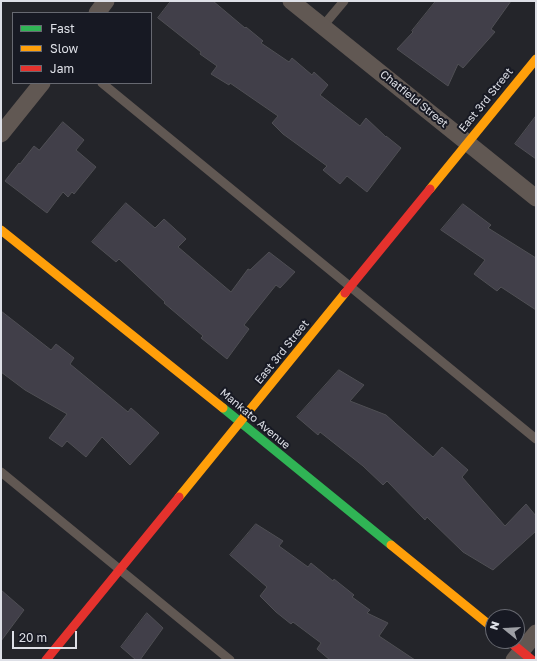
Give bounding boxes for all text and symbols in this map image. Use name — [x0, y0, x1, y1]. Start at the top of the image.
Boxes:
legend — [12, 12, 152, 84]
text: Fast — [50, 21, 75, 36]
text: Slow — [50, 41, 78, 56]
text: Jam — [50, 61, 74, 76]
street label: East 3rd Street — [456, 65, 516, 135]
street label: Chatfield Street — [377, 68, 451, 130]
street label: East 3rd Street — [252, 317, 312, 387]
street label: Mankato Avenue — [217, 386, 293, 452]
north arrow — [485, 609, 525, 649]
text: N — [487, 619, 502, 631]
scale bar — [14, 623, 79, 649]
text: 20 m — [19, 630, 47, 645]

